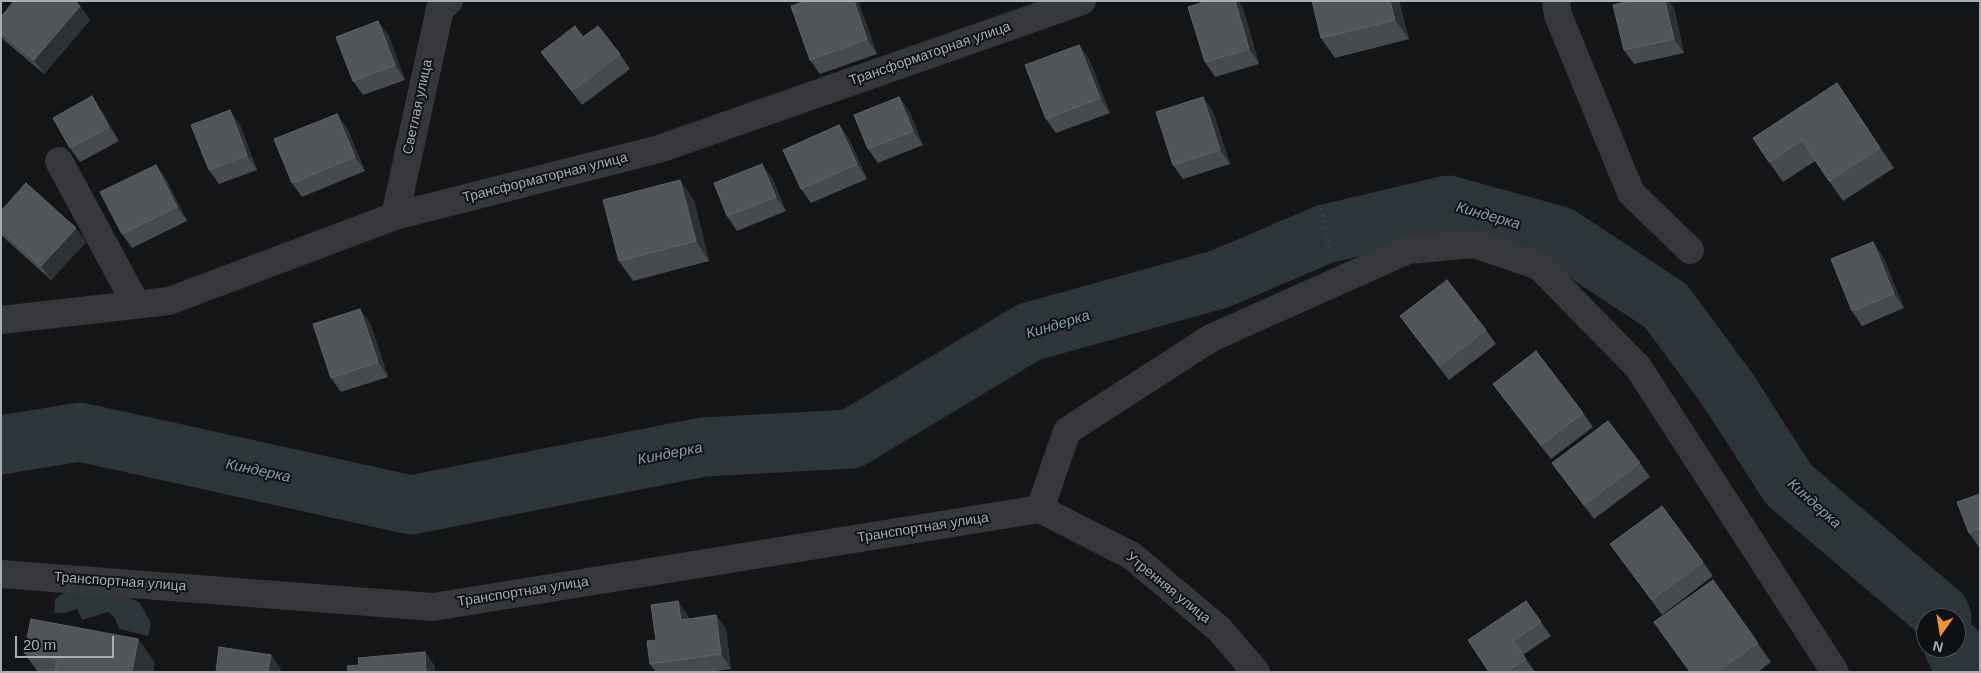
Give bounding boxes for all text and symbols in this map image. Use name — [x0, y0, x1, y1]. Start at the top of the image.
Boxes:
street label: Трансформаторная улица — [847, 18, 1013, 90]
street label: Светлая улица — [400, 58, 436, 156]
street label: Трансформаторная улица — [461, 149, 629, 207]
water label: Киндерка — [1454, 198, 1522, 234]
water label: Киндерка — [1024, 307, 1092, 343]
water label: Киндерка — [636, 439, 704, 469]
water label: Киндерка — [224, 455, 292, 487]
water label: Киндерка — [1784, 475, 1844, 533]
street label: Транспортная улица — [856, 509, 990, 547]
street label: Утренняя улица — [1122, 549, 1214, 627]
street label: Транспортная улица — [53, 569, 187, 595]
street label: Транспортная улица — [456, 573, 590, 611]
north arrow — [1916, 608, 1966, 658]
scale bar — [18, 626, 116, 658]
text: 20 m — [23, 636, 56, 653]
text: N — [1931, 638, 1945, 656]

